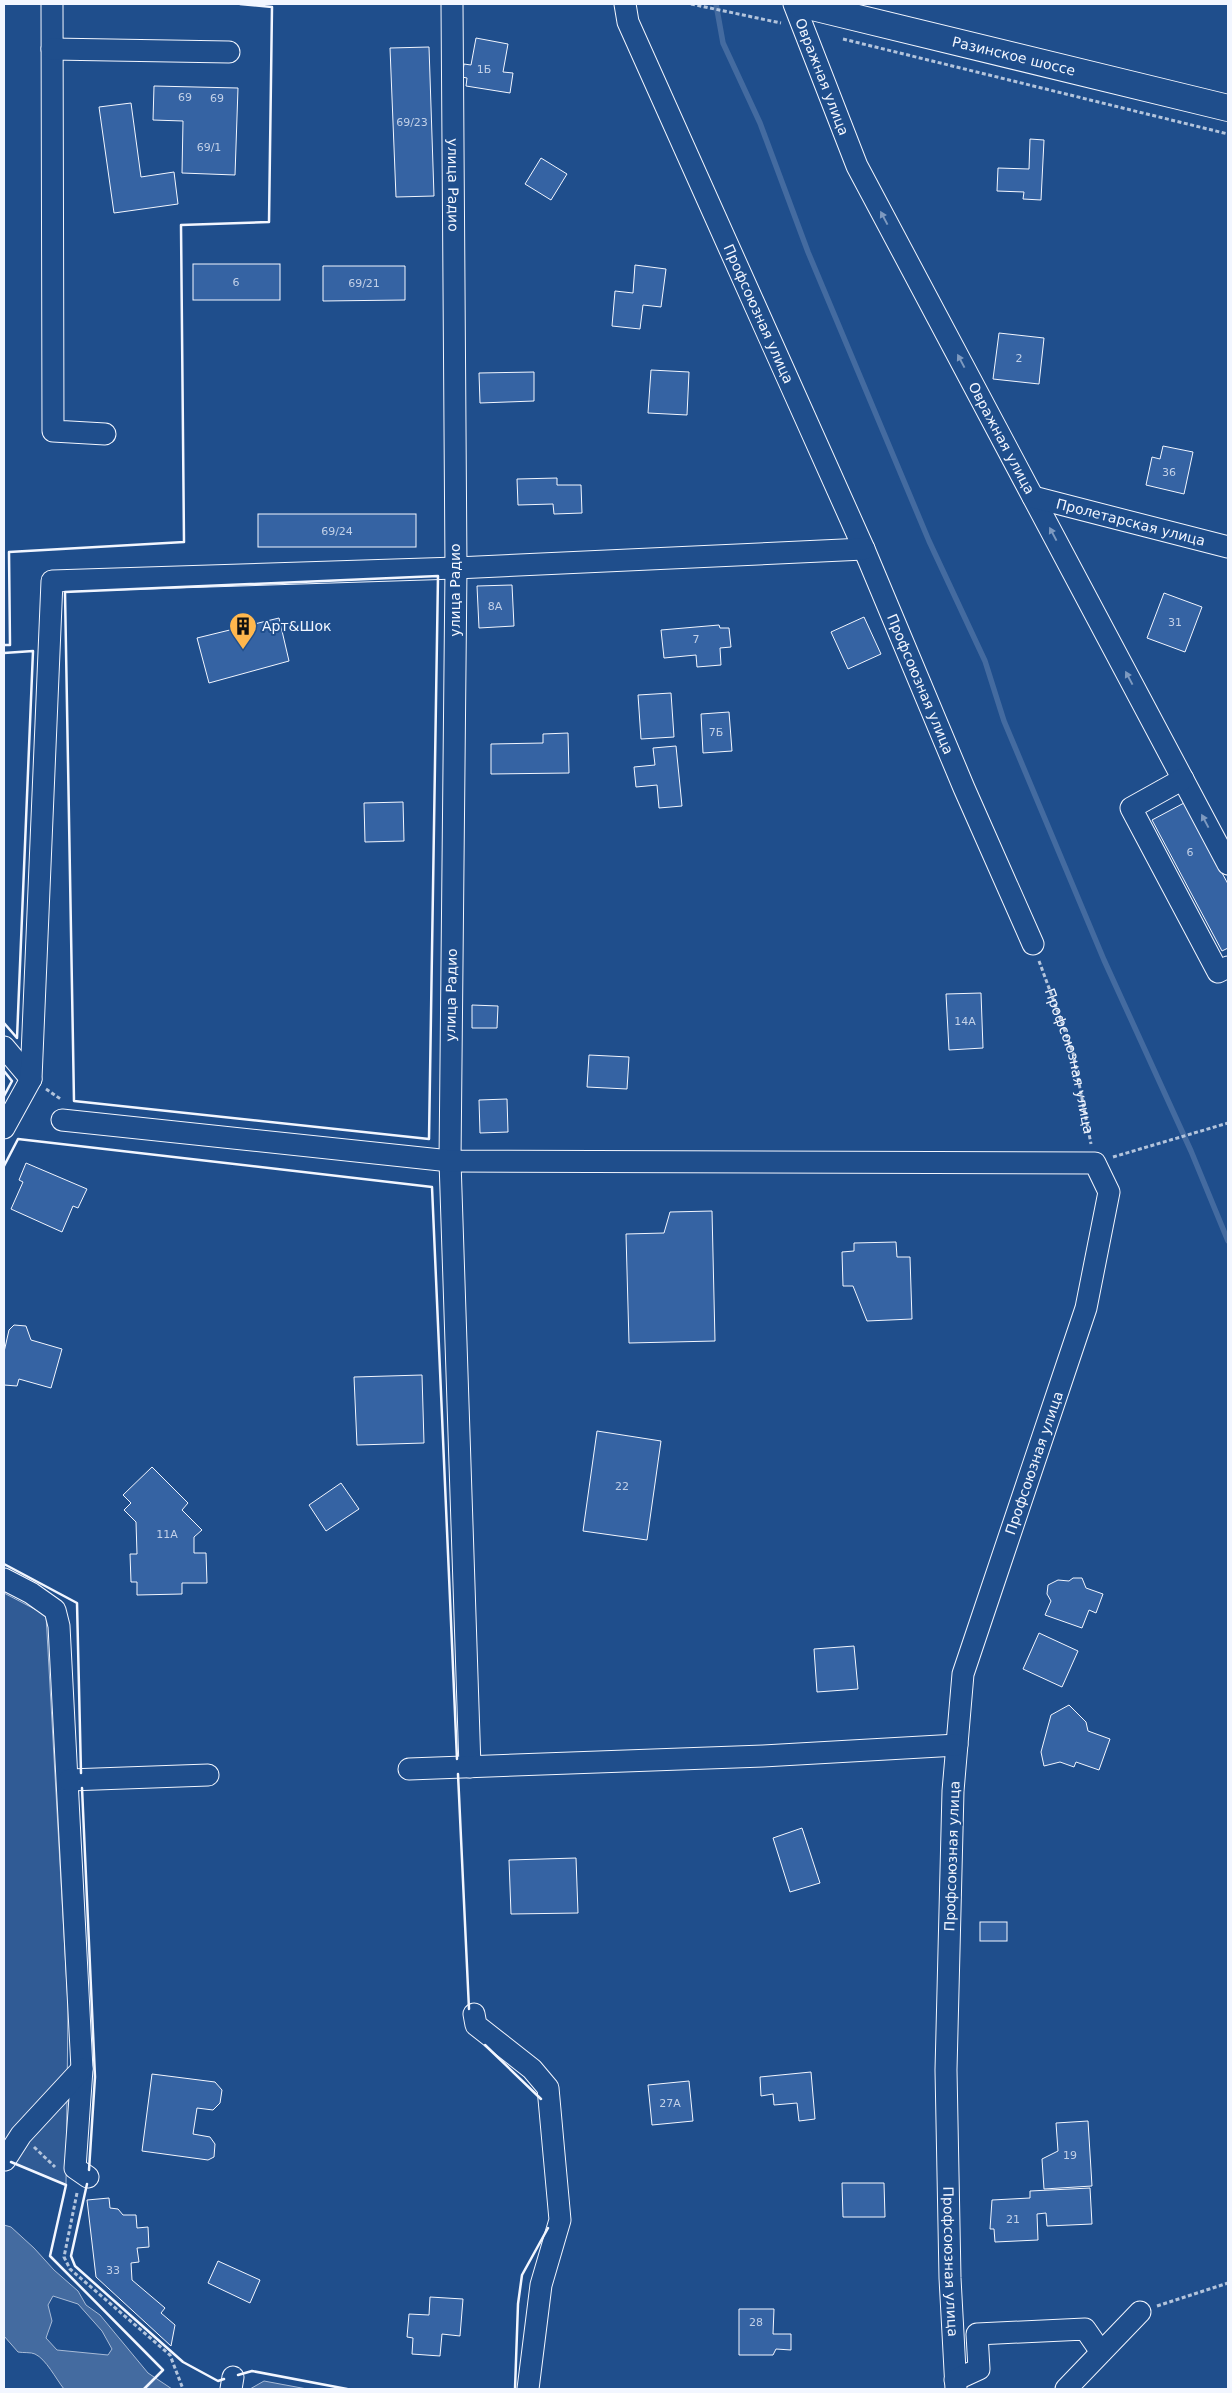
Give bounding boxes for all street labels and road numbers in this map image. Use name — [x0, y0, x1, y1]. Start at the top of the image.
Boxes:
street label: Овражная улица — [792, 16, 852, 138]
street label: Разинское шоссе — [951, 33, 1077, 79]
street label: улица Радио — [445, 138, 462, 232]
street label: Профсоюзная улица — [721, 242, 797, 386]
street label: Овражная улица — [965, 379, 1038, 497]
street label: Пролетарская улица — [1055, 495, 1207, 549]
street label: улица Радио — [447, 543, 463, 637]
street label: Профсоюзная улица — [884, 611, 957, 757]
street label: улица Радио — [442, 948, 460, 1042]
street label: Профсоюзная улица — [1042, 986, 1097, 1135]
street label: Профсоюзная улица — [1002, 1389, 1066, 1537]
street label: Профсоюзная улица — [941, 1781, 963, 1931]
street label: Профсоюзная улица — [940, 2186, 961, 2337]

